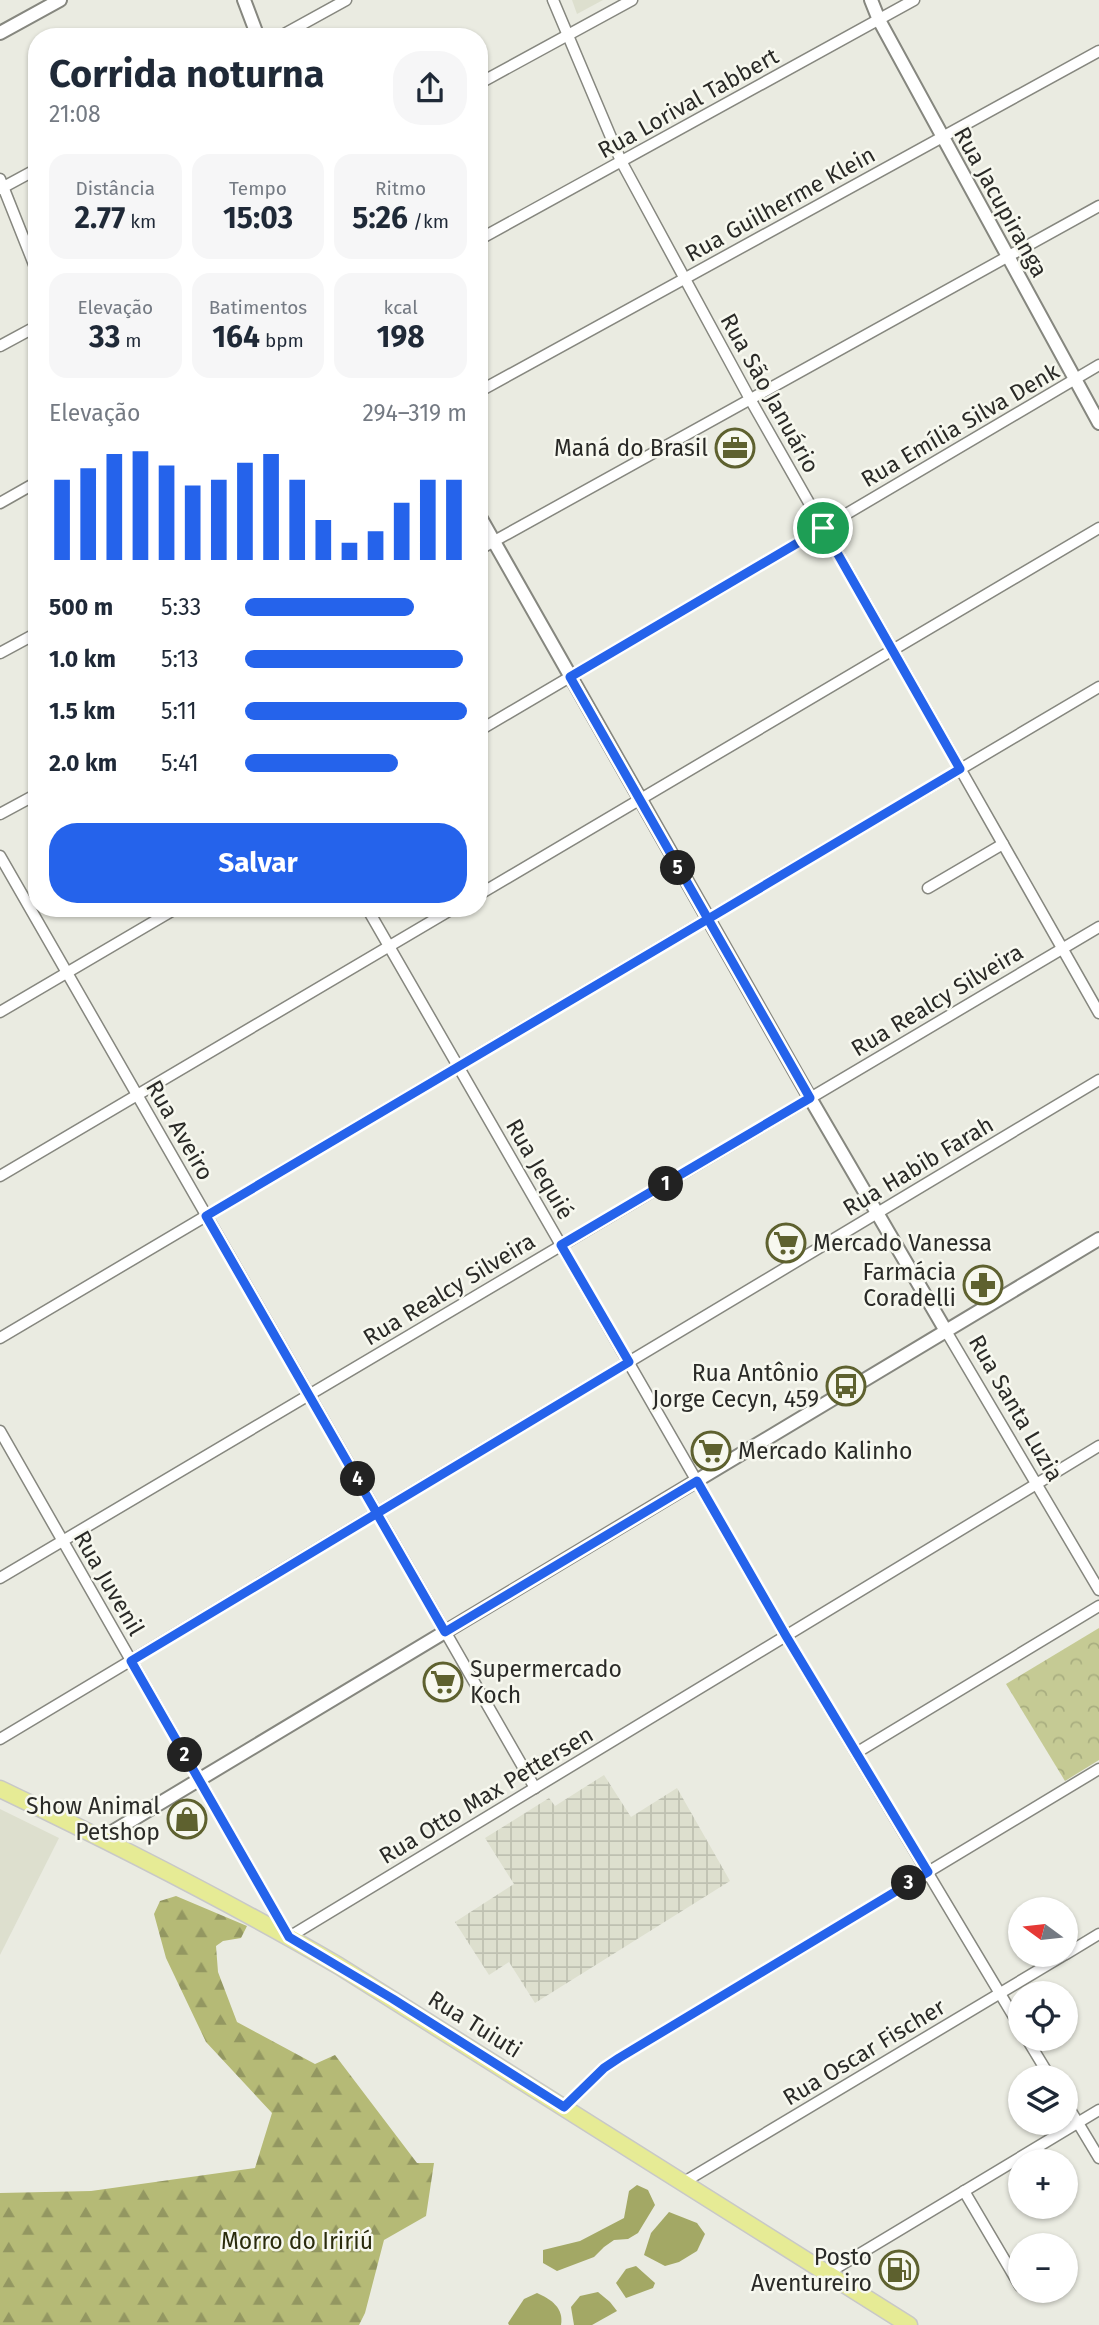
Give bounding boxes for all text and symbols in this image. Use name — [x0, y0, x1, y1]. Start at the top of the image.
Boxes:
street label: Rua Lorival Tabbert — [593, 41, 784, 164]
text: Corrida noturna — [49, 51, 325, 97]
button: share — [393, 51, 467, 125]
text: 21:08 — [49, 100, 101, 128]
street label: Rua Jacupiranga — [948, 122, 1054, 282]
street label: Rua Guilherme Klein — [680, 140, 880, 268]
text: Distância — [76, 177, 155, 200]
text: Tempo — [229, 177, 287, 200]
text: Ritmo — [375, 177, 426, 200]
text: 2.77 — [74, 200, 125, 236]
text: 15:03 — [223, 200, 293, 236]
text: 5:26 — [352, 200, 408, 236]
text: km — [125, 210, 156, 233]
text: /km — [408, 210, 449, 233]
text: Elevação — [78, 296, 153, 319]
text: Batimentos — [209, 296, 307, 319]
text: kcal — [384, 296, 418, 319]
street label: Rua São Januário — [715, 308, 825, 478]
text: 33 — [89, 319, 120, 355]
text: 164 — [212, 319, 260, 355]
text: 198 — [377, 319, 425, 355]
text: m — [120, 329, 142, 352]
text: bpm — [260, 329, 304, 352]
street label: Rua Emília Silva Denk — [856, 357, 1064, 493]
text: Elevação — [49, 399, 140, 427]
text: 294–319 m — [362, 399, 467, 427]
office icon: Maná do Brasil — [714, 427, 756, 469]
place label: Maná do Brasil — [554, 434, 708, 462]
pin — [793, 498, 853, 558]
icon: arrive — [804, 509, 842, 547]
text: 500 m — [49, 593, 113, 621]
text: 5:33 — [161, 593, 201, 621]
text: 1.0 km — [49, 645, 116, 673]
text: 5:13 — [161, 645, 199, 673]
text: 1.5 km — [49, 697, 115, 725]
text: 5:11 — [161, 697, 197, 725]
text: 2.0 km — [49, 749, 117, 777]
text: 5:41 — [161, 749, 199, 777]
button: Salvar — [49, 823, 467, 903]
pin: 5 — [660, 850, 696, 886]
text: 5 — [672, 856, 683, 879]
street label: Rua Realcy Silveira — [846, 938, 1028, 1062]
street label: Rua Aveiro — [140, 1075, 220, 1185]
street label: Rua Habib Farah — [838, 1110, 998, 1222]
street label: Rua Jequié — [500, 1114, 580, 1224]
pin: 1 — [648, 1166, 684, 1202]
text: 1 — [661, 1172, 670, 1195]
supermarket icon: Mercado Vanessa — [765, 1222, 807, 1264]
street label: Rua Realcy Silveira — [358, 1227, 540, 1351]
place label: Mercado Vanessa — [813, 1229, 992, 1257]
place label: Farmácia Coradelli — [862, 1258, 956, 1312]
pharmacy icon: Farmácia Coradelli — [962, 1264, 1004, 1306]
street label: Rua Santa Luzia — [963, 1330, 1069, 1486]
place label: Rua Antônio Jorge Cecyn, 459 — [652, 1359, 819, 1413]
bus stop icon: Rua Antônio Jorge Cecyn, 459 — [825, 1365, 867, 1407]
supermarket icon: Mercado Kalinho — [690, 1430, 732, 1472]
place label: Mercado Kalinho — [738, 1437, 912, 1465]
pin: 4 — [340, 1462, 376, 1496]
text: 4 — [352, 1467, 363, 1490]
street label: Rua Juvenil — [68, 1525, 150, 1641]
place label: Supermercado Koch — [470, 1655, 622, 1709]
supermarket icon: Supermercado Koch — [422, 1661, 464, 1703]
street label: Rua Otto Max Pettersen — [374, 1720, 598, 1870]
pin: 2 — [168, 1738, 202, 1772]
text: 2 — [180, 1743, 189, 1766]
place label: Show Animal Petshop — [26, 1792, 160, 1846]
shop icon: Show Animal Petshop — [166, 1798, 208, 1840]
pin: 3 — [892, 1866, 926, 1900]
text: 3 — [904, 1871, 913, 1894]
north arrow — [1008, 1897, 1078, 1967]
map controls — [1008, 1897, 1078, 2303]
button: locate — [1008, 1981, 1078, 2051]
street label: Rua Tuiuti — [423, 1984, 527, 2064]
street label: Rua Oscar Fischer — [778, 1992, 950, 2111]
button: layers — [1008, 2065, 1078, 2135]
button: + — [1008, 2149, 1078, 2219]
park label: Morro do Iririú — [221, 2227, 373, 2255]
button: − — [1008, 2233, 1078, 2303]
place label: Posto Aventureiro — [751, 2243, 872, 2297]
fuel station icon: Posto Aventureiro — [878, 2249, 920, 2291]

